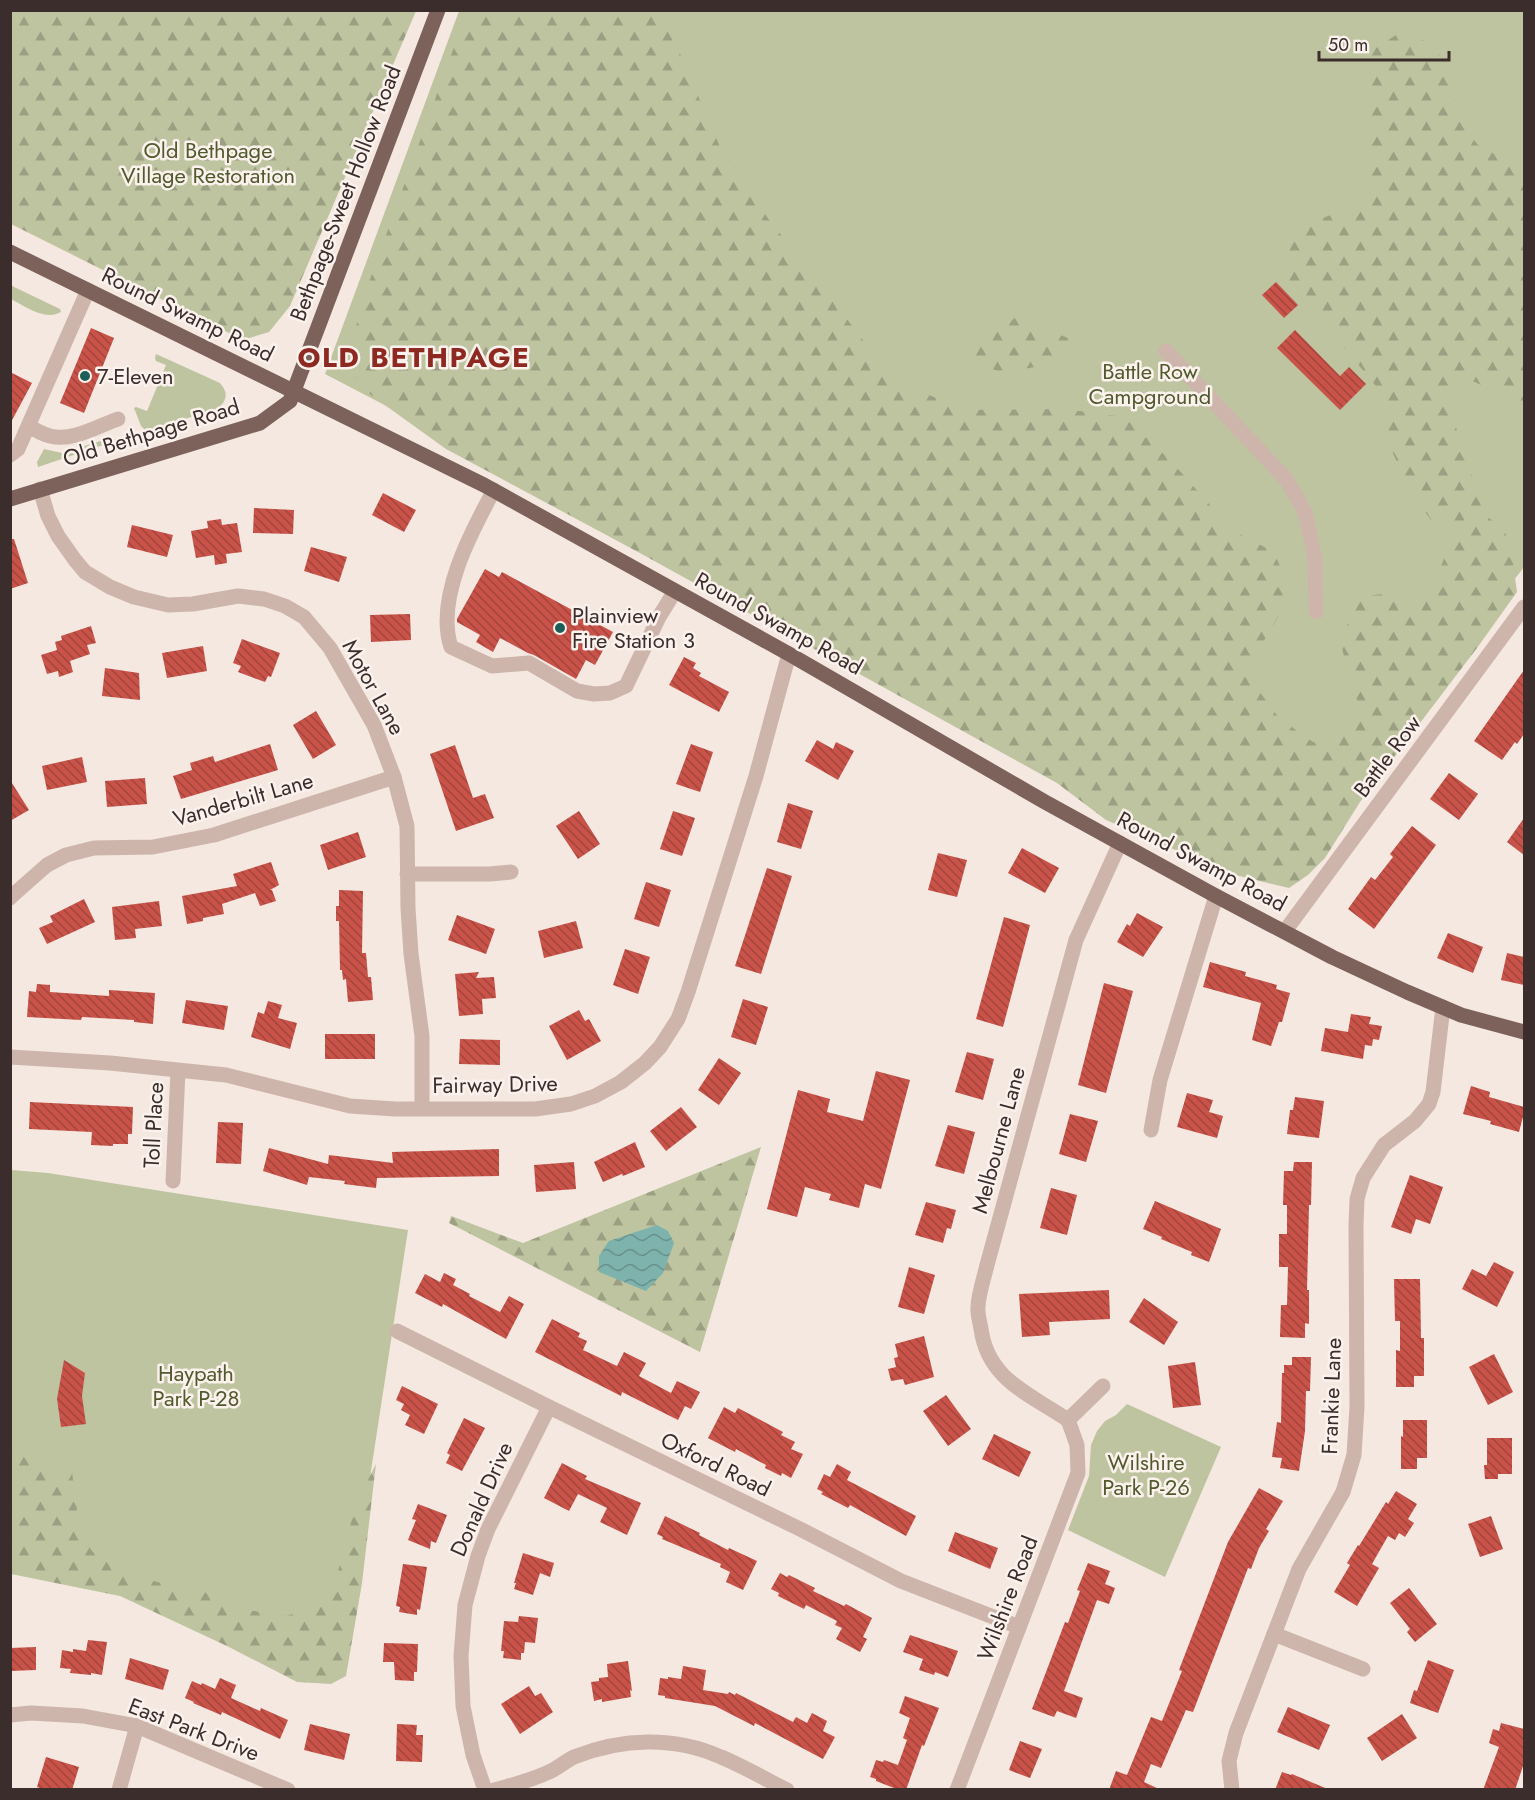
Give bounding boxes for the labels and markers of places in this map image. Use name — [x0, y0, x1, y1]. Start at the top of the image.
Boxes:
place label: 7-Eleven — [97, 360, 174, 392]
marker: 7-Eleven — [78, 369, 92, 383]
place label: Plainview Fire Station 3 — [572, 599, 695, 656]
marker: Plainview Fire Station 3 — [553, 621, 567, 635]

